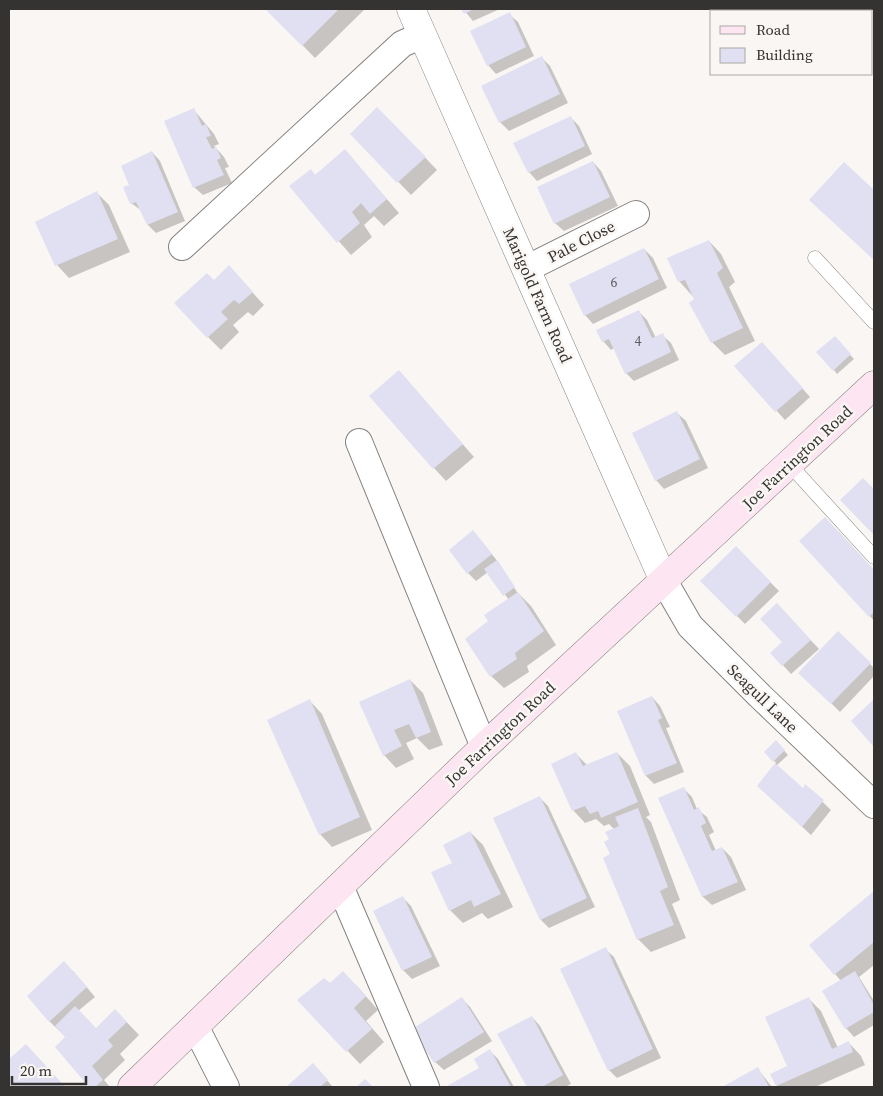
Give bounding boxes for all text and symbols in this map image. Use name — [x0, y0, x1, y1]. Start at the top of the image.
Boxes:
legend — [710, 10, 873, 75]
text: Road — [756, 19, 790, 40]
text: Building — [756, 44, 813, 65]
street label: Pale Close — [543, 215, 619, 267]
street label: Marigold Farm Road — [498, 224, 578, 366]
house number: 6 — [611, 272, 618, 292]
house number: 4 — [635, 331, 642, 351]
street label: Joe Farrington Road — [736, 400, 857, 514]
street label: Seagull Lane — [723, 659, 803, 737]
street label: Joe Farrington Road — [439, 676, 560, 790]
scale bar — [12, 1054, 86, 1086]
text: 20 m — [20, 1060, 52, 1081]

